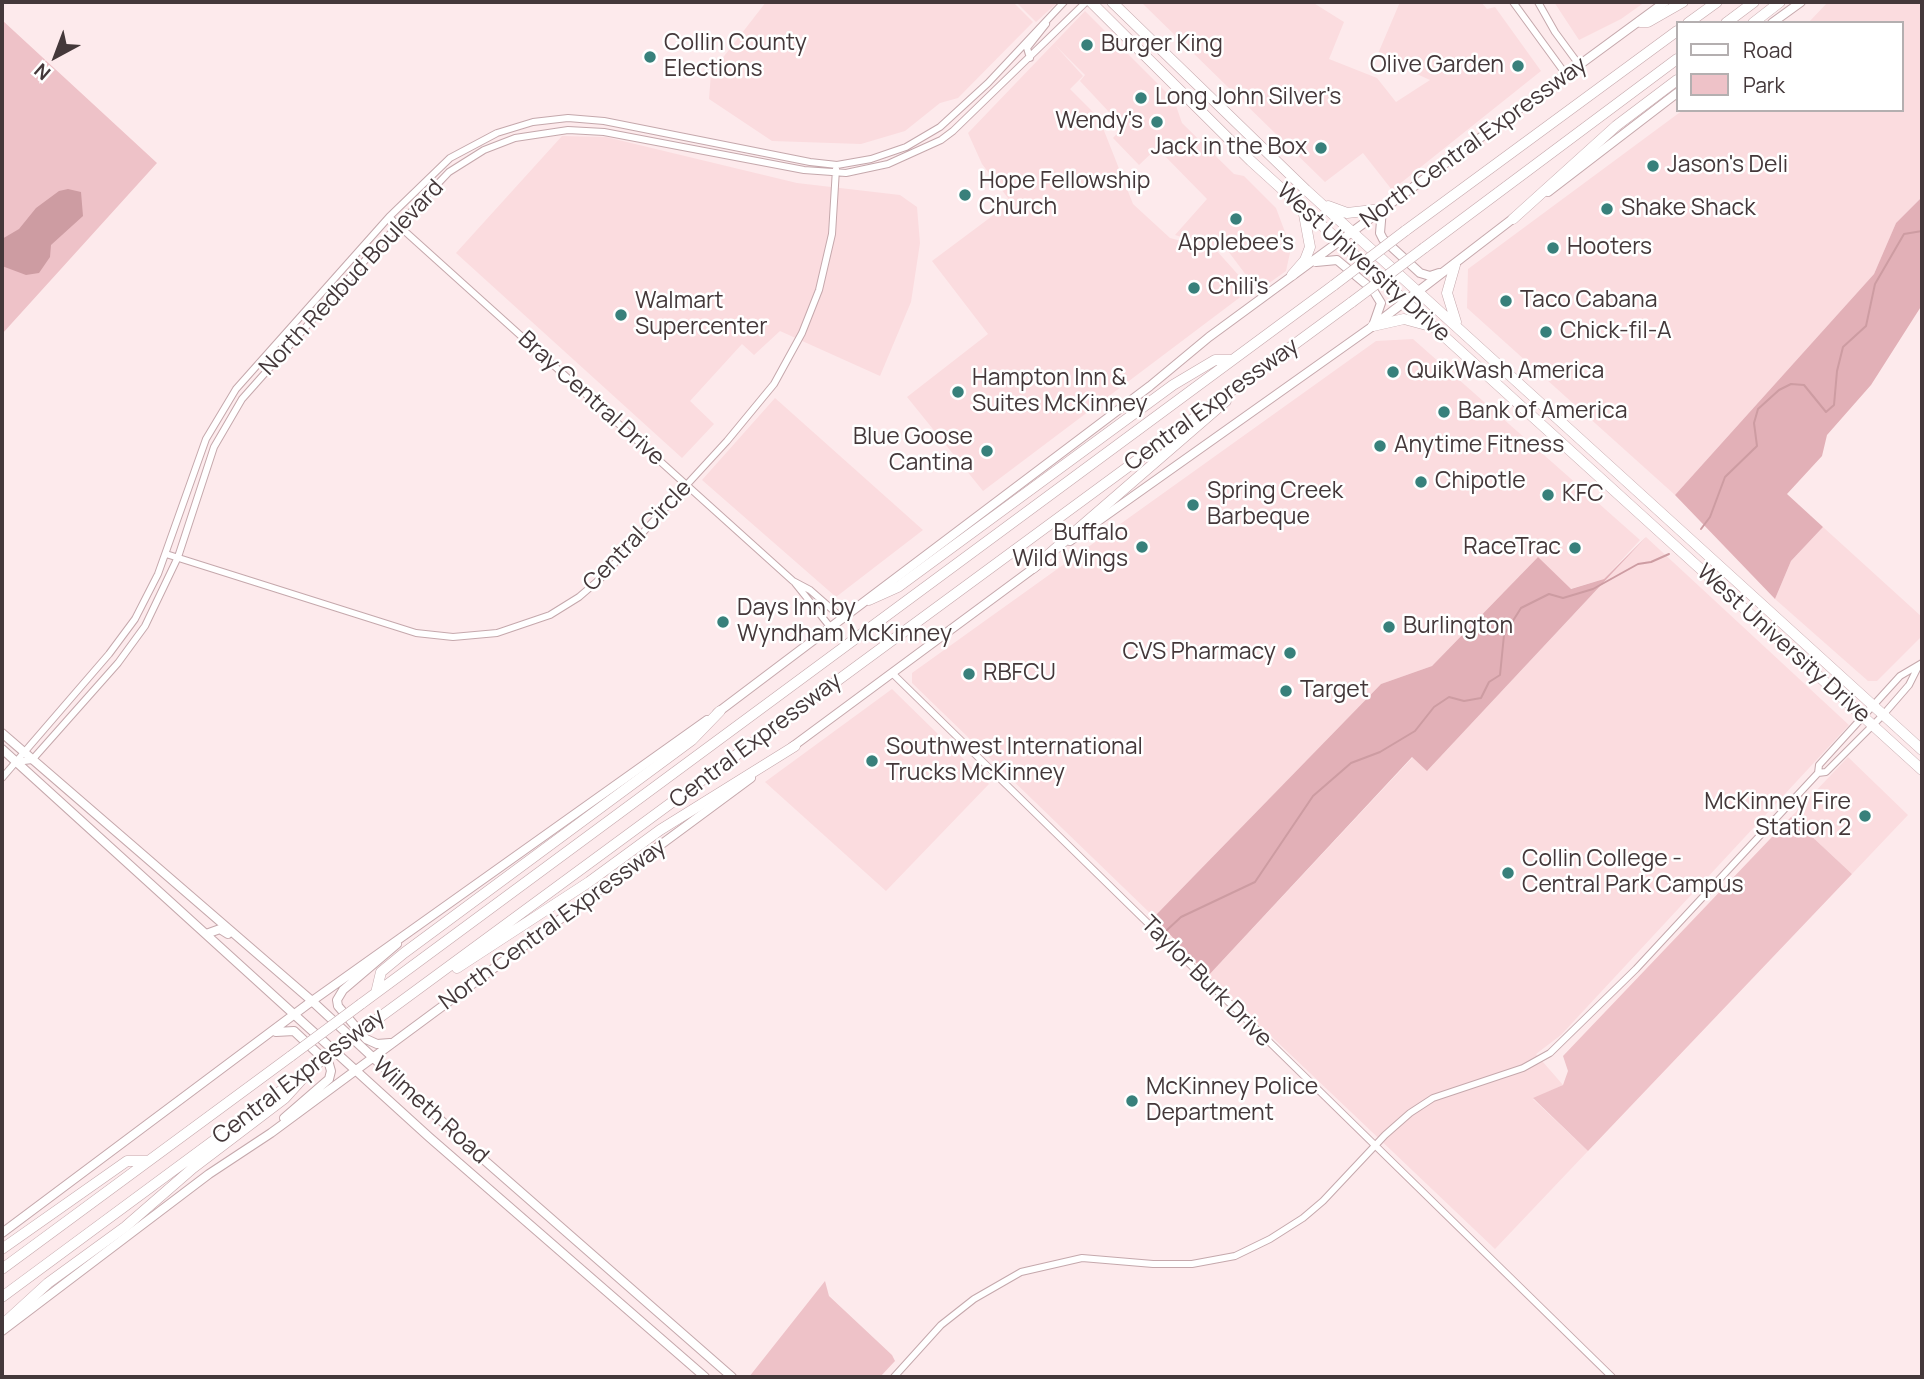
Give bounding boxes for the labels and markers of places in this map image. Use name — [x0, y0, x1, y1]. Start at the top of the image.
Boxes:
place label: Collin County Elections — [664, 30, 807, 84]
place label: Burger King — [1101, 31, 1223, 59]
marker: Burger King — [1079, 37, 1095, 53]
marker: Collin County Elections — [642, 49, 658, 65]
place label: Olive Garden — [1370, 52, 1504, 80]
marker: Olive Garden — [1510, 58, 1526, 74]
place label: Long John Silver's — [1155, 84, 1341, 112]
marker: Long John Silver's — [1133, 90, 1149, 106]
place label: Wendy's — [1055, 108, 1143, 136]
marker: Wendy's — [1149, 114, 1165, 130]
place label: Jack in the Box — [1151, 134, 1307, 162]
marker: Jack in the Box — [1313, 140, 1329, 156]
place label: Jason's Deli — [1667, 152, 1788, 180]
marker: Jason's Deli — [1645, 158, 1661, 174]
place label: Hope Fellowship Church — [979, 168, 1150, 222]
marker: Hope Fellowship Church — [957, 187, 973, 203]
place label: Shake Shack — [1621, 195, 1756, 223]
marker: Shake Shack — [1599, 201, 1615, 217]
marker: Applebee's — [1228, 211, 1244, 227]
place label: Applebee's — [1178, 230, 1294, 258]
place label: Hooters — [1567, 234, 1652, 262]
marker: Hooters — [1545, 240, 1561, 256]
place label: Chili's — [1208, 274, 1269, 302]
marker: Chili's — [1186, 280, 1202, 296]
place label: Taco Cabana — [1520, 287, 1658, 315]
place label: Walmart Supercenter — [635, 288, 768, 342]
marker: Taco Cabana — [1498, 293, 1514, 309]
marker: Walmart Supercenter — [613, 307, 629, 323]
place label: Chick-fil-A — [1560, 318, 1672, 346]
marker: Chick-fil-A — [1538, 324, 1554, 340]
place label: QuikWash America — [1407, 358, 1604, 386]
marker: QuikWash America — [1385, 364, 1401, 380]
place label: Hampton Inn & Suites McKinney — [972, 365, 1148, 419]
marker: Hampton Inn & Suites McKinney — [950, 384, 966, 400]
place label: Bank of America — [1458, 398, 1627, 426]
marker: Bank of America — [1436, 404, 1452, 420]
place label: Blue Goose Cantina — [853, 424, 973, 478]
place label: Anytime Fitness — [1394, 432, 1564, 460]
marker: Anytime Fitness — [1372, 438, 1388, 454]
marker: Blue Goose Cantina — [979, 443, 995, 459]
place label: Chipotle — [1435, 468, 1526, 496]
marker: Chipotle — [1413, 474, 1429, 490]
place label: Spring Creek Barbeque — [1207, 478, 1343, 532]
place label: KFC — [1562, 481, 1604, 509]
marker: KFC — [1540, 487, 1556, 503]
marker: Spring Creek Barbeque — [1185, 497, 1201, 513]
place label: Buffalo Wild Wings — [1012, 520, 1128, 574]
place label: RaceTrac — [1463, 534, 1561, 562]
marker: Buffalo Wild Wings — [1134, 539, 1150, 555]
marker: RaceTrac — [1567, 540, 1583, 556]
place label: Days Inn by Wyndham McKinney — [737, 595, 952, 649]
place label: Burlington — [1403, 613, 1513, 641]
marker: Days Inn by Wyndham McKinney — [715, 614, 731, 630]
marker: Burlington — [1381, 619, 1397, 635]
place label: CVS Pharmacy — [1122, 639, 1276, 667]
marker: CVS Pharmacy — [1282, 645, 1298, 661]
place label: RBFCU — [983, 660, 1056, 688]
marker: RBFCU — [961, 666, 977, 682]
place label: Target — [1300, 677, 1369, 705]
marker: Target — [1278, 683, 1294, 699]
place label: Southwest International Trucks McKinney — [886, 734, 1143, 788]
marker: Southwest International Trucks McKinney — [864, 753, 880, 769]
place label: McKinney Fire Station 2 — [1704, 789, 1851, 843]
marker: McKinney Fire Station 2 — [1857, 808, 1873, 824]
place label: Collin College - Central Park Campus — [1522, 846, 1744, 900]
marker: Collin College - Central Park Campus — [1500, 865, 1516, 881]
place label: McKinney Police Department — [1146, 1074, 1318, 1128]
marker: McKinney Police Department — [1124, 1093, 1140, 1109]

